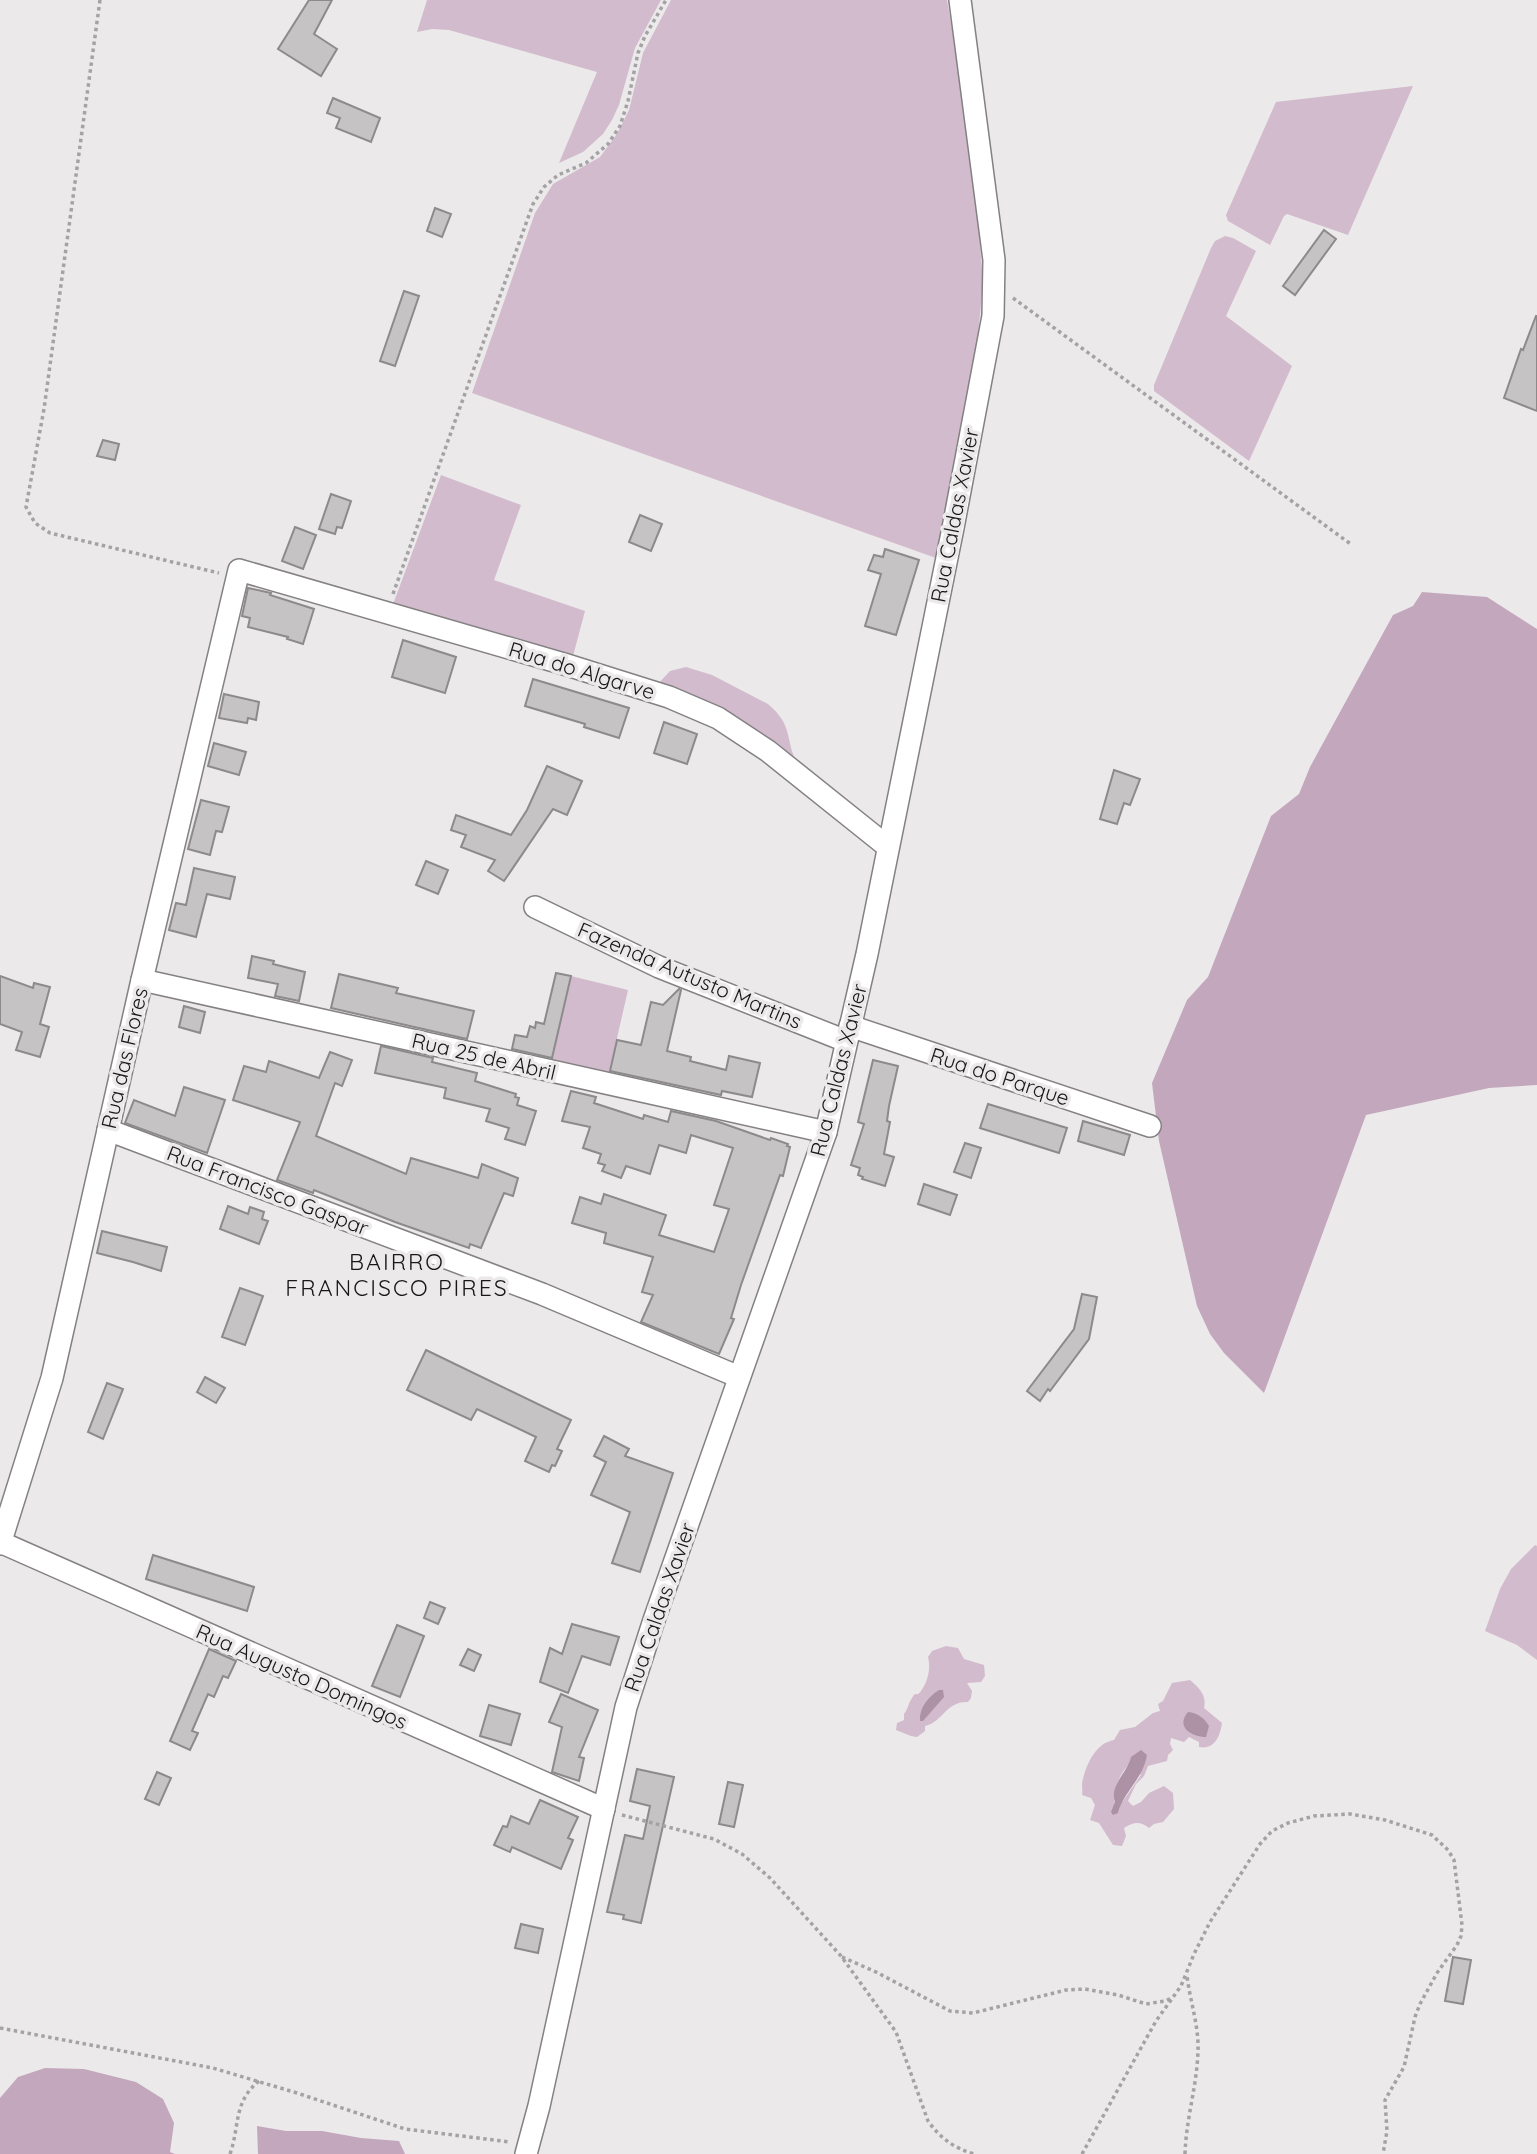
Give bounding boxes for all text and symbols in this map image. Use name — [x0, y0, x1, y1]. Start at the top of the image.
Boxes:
street label: Rua Caldas Xavier — [924, 426, 984, 604]
street label: Rua do Algarve — [506, 635, 658, 705]
street label: Fazenda Autusto Martins — [574, 916, 806, 1034]
street label: Rua Caldas Xavier — [804, 981, 872, 1159]
street label: Rua das Flores — [95, 985, 153, 1131]
street label: Rua 25 de Abril — [409, 1027, 559, 1085]
street label: Rua do Parque — [927, 1041, 1073, 1111]
street label: Rua Francisco Gaspar — [163, 1139, 373, 1241]
district label: BAIRRO FRANCISCO PIRES — [285, 1247, 509, 1302]
street label: Rua Caldas Xavier — [618, 1519, 700, 1695]
street label: Rua Augusto Domingos — [192, 1618, 412, 1734]

